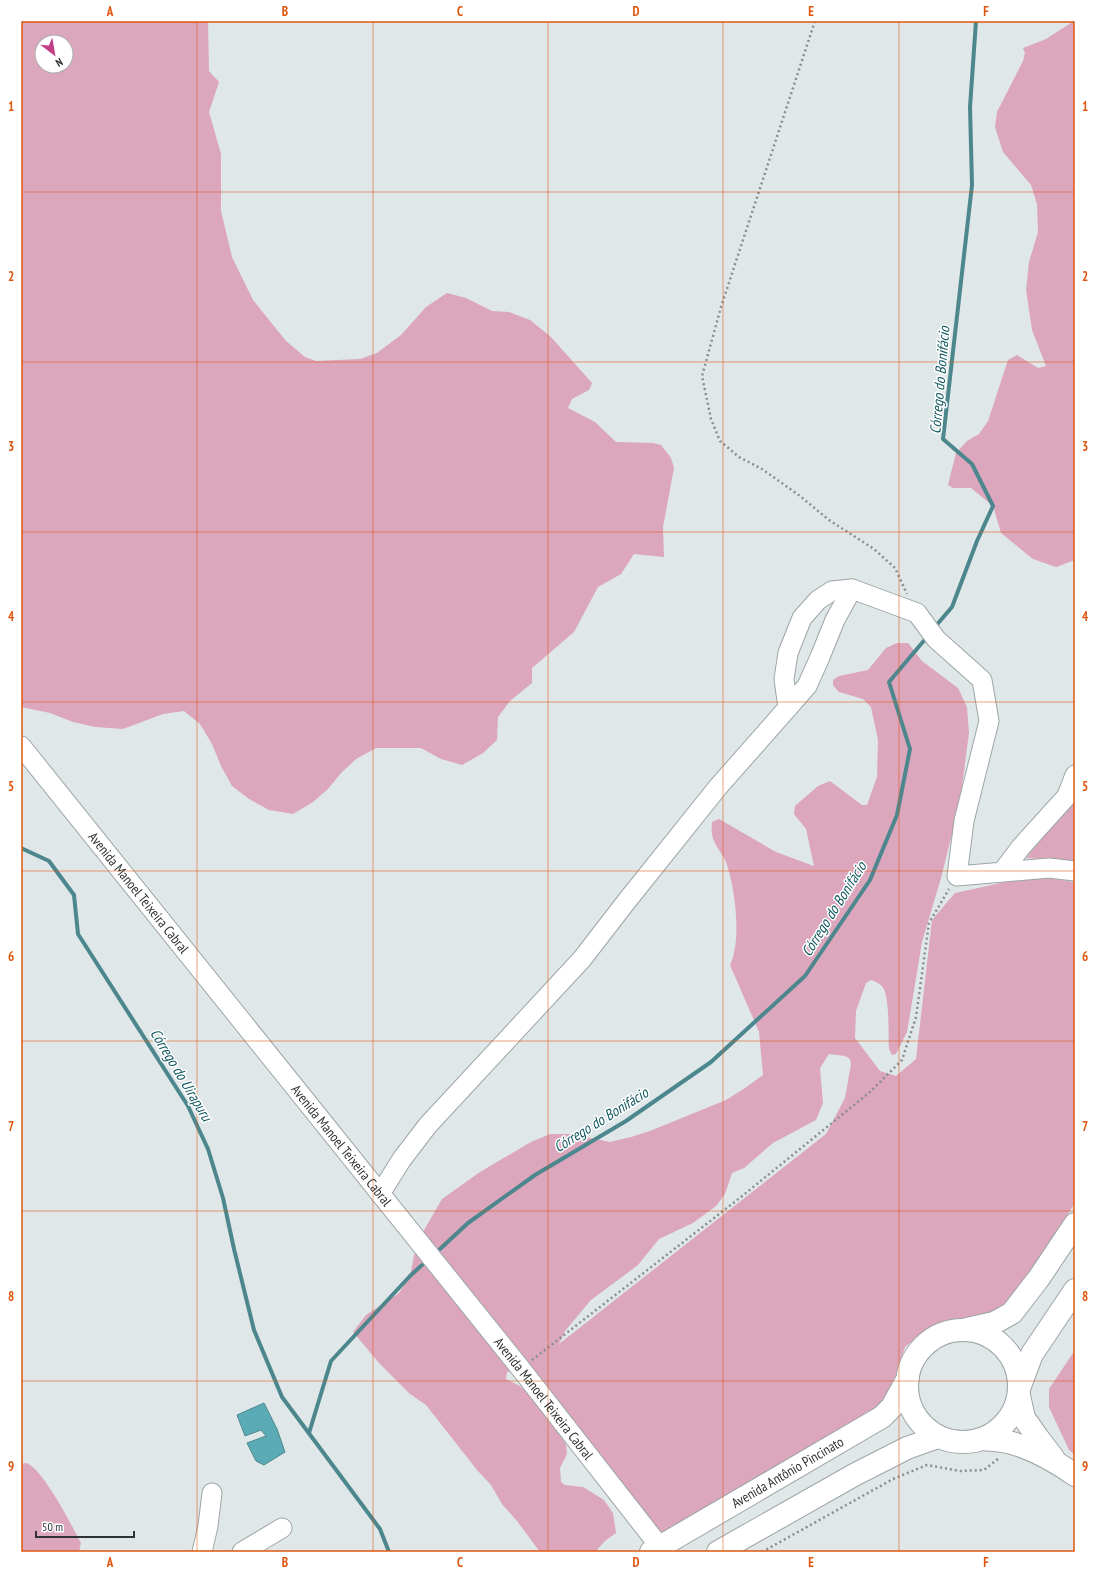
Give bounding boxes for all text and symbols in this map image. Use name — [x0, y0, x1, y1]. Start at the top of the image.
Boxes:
text: A — [106, 3, 114, 20]
text: B — [282, 3, 288, 20]
text: C — [457, 3, 463, 20]
text: D — [633, 3, 640, 20]
text: E — [808, 3, 814, 20]
text: F — [983, 3, 989, 20]
north arrow — [34, 34, 74, 74]
text: N — [53, 55, 65, 70]
text: 1 — [8, 98, 14, 115]
text: 1 — [1082, 98, 1088, 115]
text: 2 — [8, 268, 14, 285]
text: 2 — [1082, 268, 1088, 285]
water label: Córrego do Bonifácio — [925, 324, 954, 435]
text: 3 — [8, 438, 14, 455]
text: 3 — [1082, 438, 1088, 455]
text: 4 — [8, 608, 15, 625]
text: 4 — [1082, 608, 1089, 625]
text: 5 — [8, 778, 14, 795]
text: 5 — [1082, 778, 1088, 795]
street label: Avenida Manoel Teixeira Cabral — [84, 828, 193, 958]
water label: Córrego do Bonifácio — [797, 857, 871, 959]
text: 6 — [8, 948, 14, 965]
text: 6 — [1082, 948, 1088, 965]
water label: Córrego do Uirapuru — [146, 1025, 217, 1126]
street label: Avenida Manoel Teixeira Cabral — [287, 1081, 396, 1210]
water label: Córrego do Bonifácio — [550, 1082, 653, 1156]
text: 7 — [8, 1118, 14, 1135]
text: 7 — [1082, 1118, 1088, 1135]
text: 8 — [8, 1288, 14, 1305]
text: 8 — [1082, 1288, 1088, 1305]
street label: Avenida Manoel Teixeira Cabral — [490, 1334, 598, 1464]
street label: Avenida Antônio Pincinato — [728, 1432, 847, 1512]
text: 9 — [8, 1458, 14, 1475]
text: 9 — [1082, 1458, 1088, 1475]
scale bar — [36, 1513, 134, 1539]
text: 50 m — [42, 1519, 63, 1534]
text: A — [106, 1554, 114, 1571]
text: B — [282, 1554, 288, 1571]
text: C — [457, 1554, 463, 1571]
text: D — [633, 1554, 640, 1571]
text: E — [808, 1554, 814, 1571]
text: F — [983, 1554, 989, 1571]

